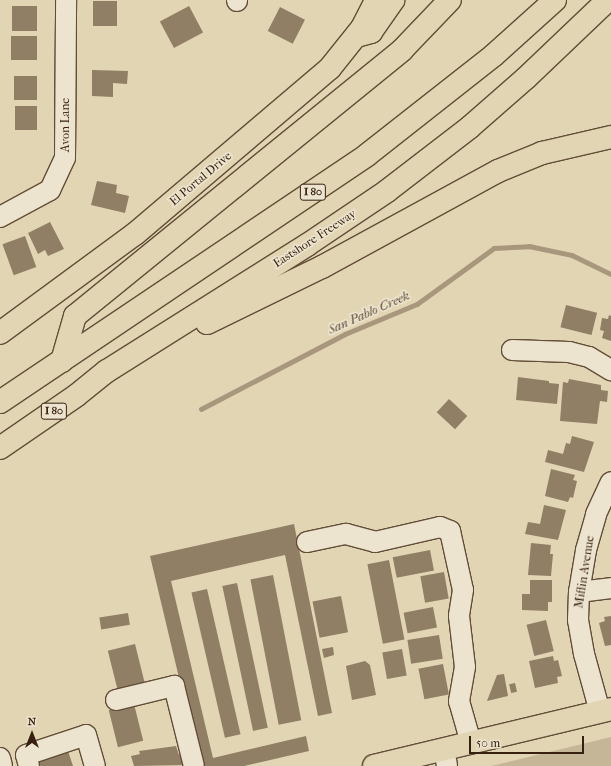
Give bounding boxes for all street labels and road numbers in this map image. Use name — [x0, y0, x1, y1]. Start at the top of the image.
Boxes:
street label: Avon Lane — [59, 98, 73, 152]
street label: El Portal Drive — [167, 149, 235, 209]
road number: I 80 — [299, 183, 327, 201]
street label: Eastshore Freeway — [271, 207, 359, 271]
road number: I 80 — [40, 402, 68, 420]
street label: Miflin Avenue — [572, 535, 598, 609]

